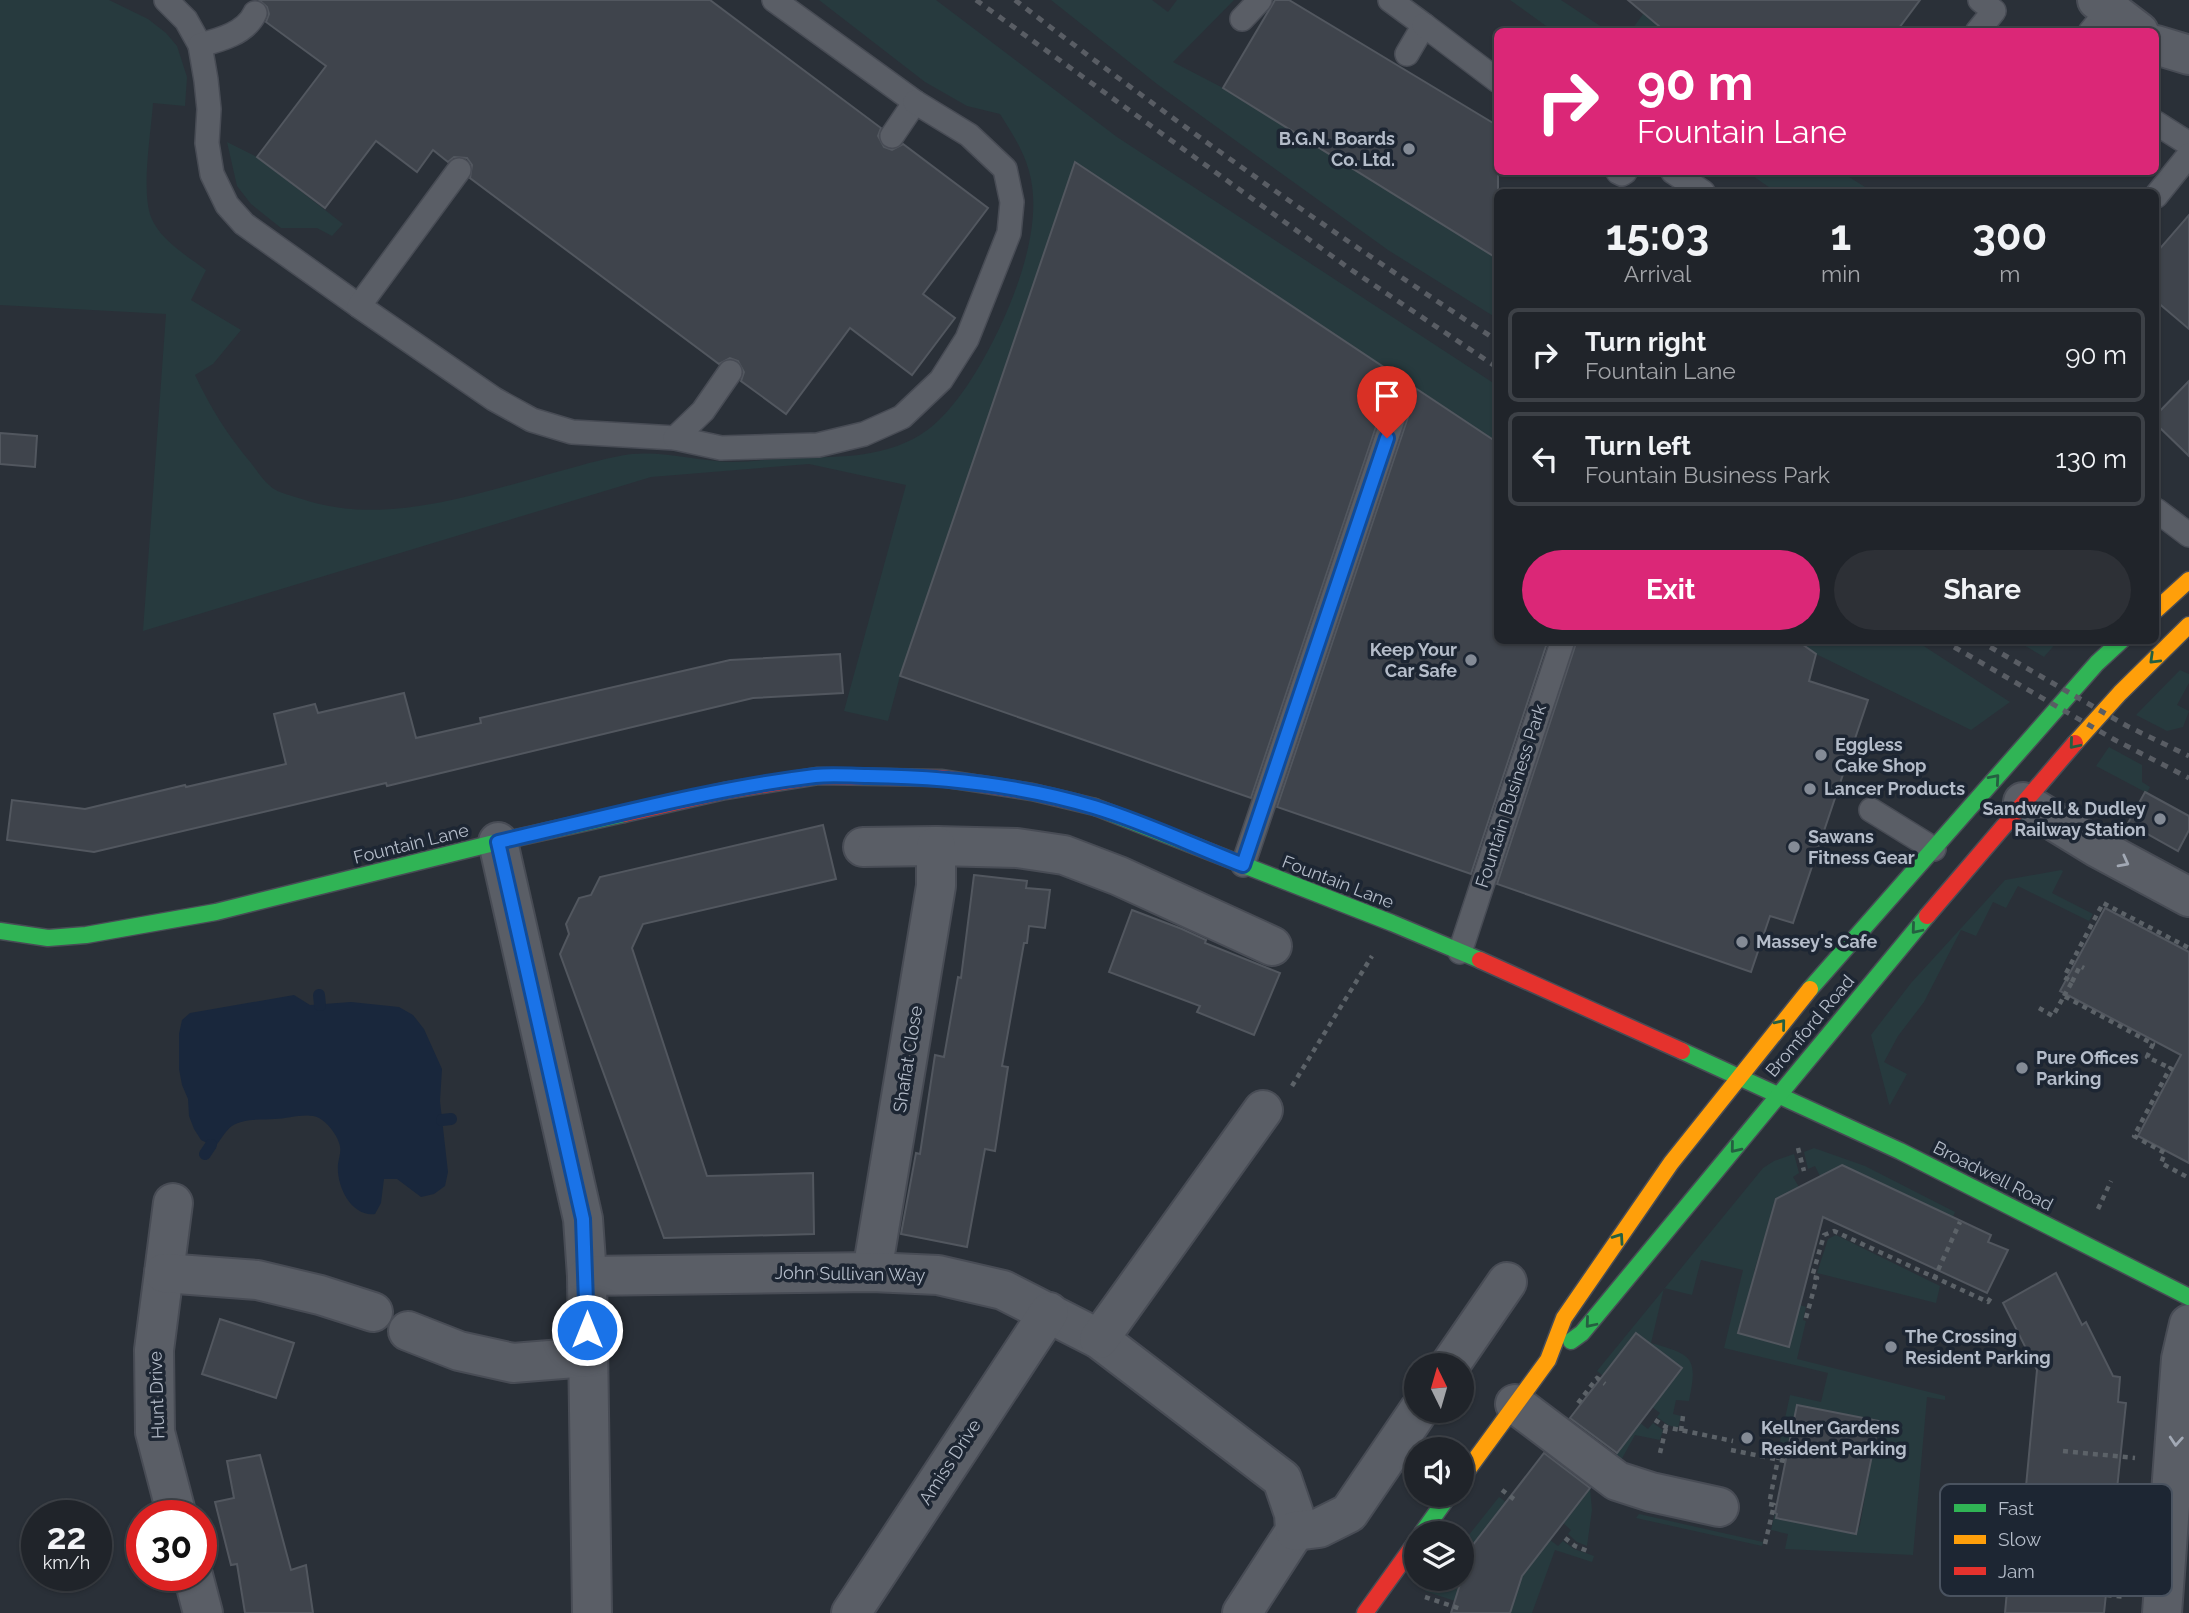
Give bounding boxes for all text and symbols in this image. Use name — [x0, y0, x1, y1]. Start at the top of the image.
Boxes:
text: 90 m — [1637, 54, 1753, 111]
icon: right — [1522, 56, 1613, 147]
text: Fountain Lane — [1637, 113, 1847, 150]
place label: B.G.N. Boards Co. Ltd. — [1279, 128, 1395, 170]
marker: B.G.N. Boards Co. Ltd. — [1401, 141, 1417, 157]
text: 15:03 — [1606, 211, 1709, 260]
text: 1 — [1830, 211, 1851, 260]
text: 300 — [1972, 211, 2047, 260]
text: Arrival — [1624, 260, 1691, 287]
text: min — [1821, 260, 1861, 287]
text: m — [1999, 260, 2020, 287]
text: Turn right — [1585, 327, 1706, 357]
icon: right — [1526, 336, 1564, 374]
text: 90 m — [2065, 340, 2127, 370]
text: Fountain Lane — [1585, 357, 1736, 384]
pin — [1357, 366, 1417, 438]
icon: arrive — [1368, 377, 1406, 415]
text: Turn left — [1585, 431, 1691, 461]
icon: left — [1526, 440, 1564, 478]
text: 130 m — [2056, 444, 2127, 474]
text: Fountain Business Park — [1585, 461, 1830, 488]
button: Exit — [1522, 550, 1820, 630]
button: Share — [1834, 550, 2131, 630]
place label: Keep Your Car Safe — [1370, 639, 1457, 681]
one-way arrow — [2149, 651, 2162, 664]
marker: Keep Your Car Safe — [1463, 652, 1479, 668]
street label: Fountain Business Park — [1471, 701, 1550, 890]
place label: Eggless Cake Shop — [1835, 734, 1927, 776]
one-way arrow — [2070, 736, 2082, 749]
marker: Eggless Cake Shop — [1813, 747, 1829, 763]
one-way arrow — [1987, 774, 1999, 787]
place label: Lancer Products — [1824, 778, 1965, 799]
marker: Lancer Products — [1802, 781, 1818, 797]
place label: Sandwell & Dudley Railway Station — [1983, 798, 2146, 840]
marker: Sandwell & Dudley Railway Station — [2152, 811, 2168, 827]
street label: Fountain Lane — [351, 819, 471, 868]
place label: Sawans Fitness Gear — [1808, 826, 1915, 868]
marker: Sawans Fitness Gear — [1786, 839, 1802, 855]
street label: Fountain Lane — [1279, 851, 1397, 913]
one-way arrow — [2116, 854, 2129, 867]
one-way arrow — [1912, 921, 1924, 934]
place label: Massey's Cafe — [1756, 931, 1877, 952]
marker: Massey's Cafe — [1734, 934, 1750, 950]
street label: Bromford Road — [1761, 970, 1858, 1081]
street label: Shafiat Close — [889, 1004, 926, 1114]
one-way arrow — [1773, 1020, 1786, 1032]
place label: Pure Offices Parking — [2036, 1047, 2139, 1089]
marker: Pure Offices Parking — [2014, 1060, 2030, 1076]
street label: Broadwell Road — [1930, 1136, 2057, 1215]
one-way arrow — [1730, 1140, 1743, 1153]
one-way arrow — [1611, 1233, 1623, 1246]
street label: John Sullivan Way — [774, 1262, 926, 1285]
position arrow — [550, 1293, 624, 1367]
one-way arrow — [1586, 1315, 1598, 1328]
place label: The Crossing Resident Parking — [1905, 1326, 2051, 1368]
marker: The Crossing Resident Parking — [1883, 1339, 1899, 1355]
street label: Hunt Drive — [144, 1350, 169, 1439]
north arrow — [1404, 1353, 1474, 1423]
map controls — [1404, 1353, 1474, 1591]
street label: Amiss Drive — [914, 1415, 985, 1508]
place label: Kellner Gardens Resident Parking — [1761, 1417, 1907, 1459]
marker: Kellner Gardens Resident Parking — [1739, 1430, 1755, 1446]
one-way arrow — [2169, 1435, 2184, 1446]
button: sound — [1404, 1437, 1474, 1507]
legend — [1940, 1484, 2172, 1596]
text: Fast — [1998, 1497, 2034, 1519]
speed limit sign: 30 — [126, 1500, 217, 1591]
text: 22 — [47, 1516, 86, 1557]
button: layers — [1404, 1521, 1474, 1591]
text: Slow — [1998, 1528, 2042, 1550]
text: km/h — [43, 1552, 90, 1573]
text: Jam — [1998, 1560, 2035, 1582]

